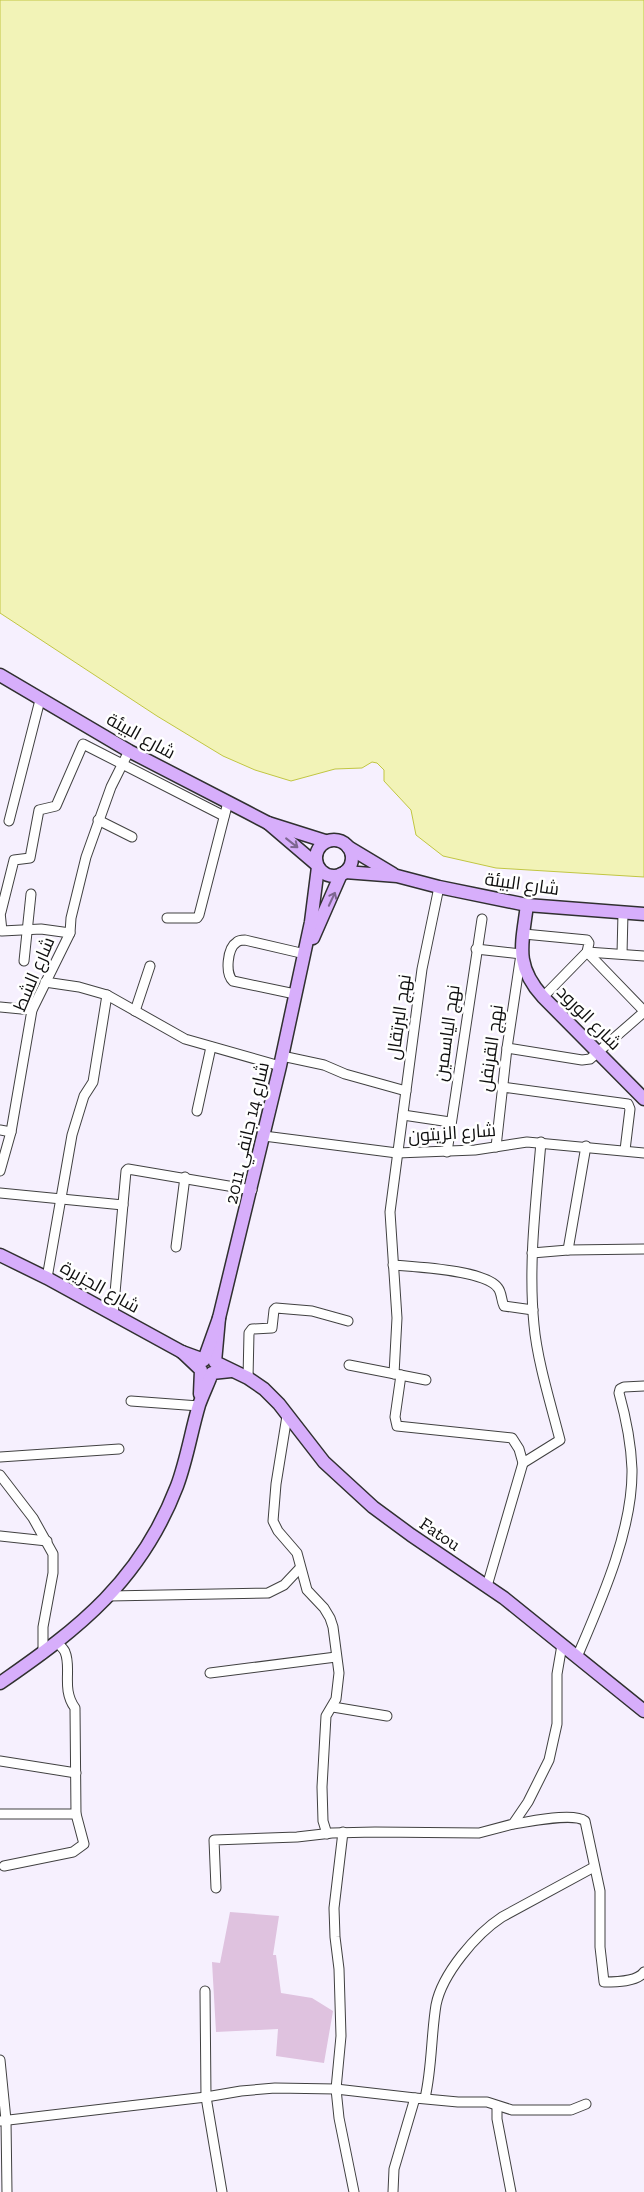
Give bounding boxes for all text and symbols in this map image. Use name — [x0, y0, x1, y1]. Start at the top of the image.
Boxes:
street label: شارع البيئة — [102, 708, 179, 765]
one-way arrow — [285, 838, 298, 849]
street label: شارع البيئة — [483, 868, 561, 901]
one-way arrow — [327, 892, 337, 907]
street label: شارع الشط — [9, 934, 60, 1015]
street label: نهج البرتقال — [382, 973, 417, 1061]
street label: شارع الورود — [551, 981, 626, 1056]
street label: نهج الياسمين — [429, 983, 466, 1083]
street label: نهج القرنفل — [474, 1003, 509, 1093]
street label: شارع 14 جانفي 2011 — [220, 1060, 277, 1207]
street label: شارع الزيتون — [407, 1119, 497, 1148]
street label: شارع الجزيرة — [56, 1256, 143, 1319]
street label: Fatou — [415, 1512, 465, 1556]

